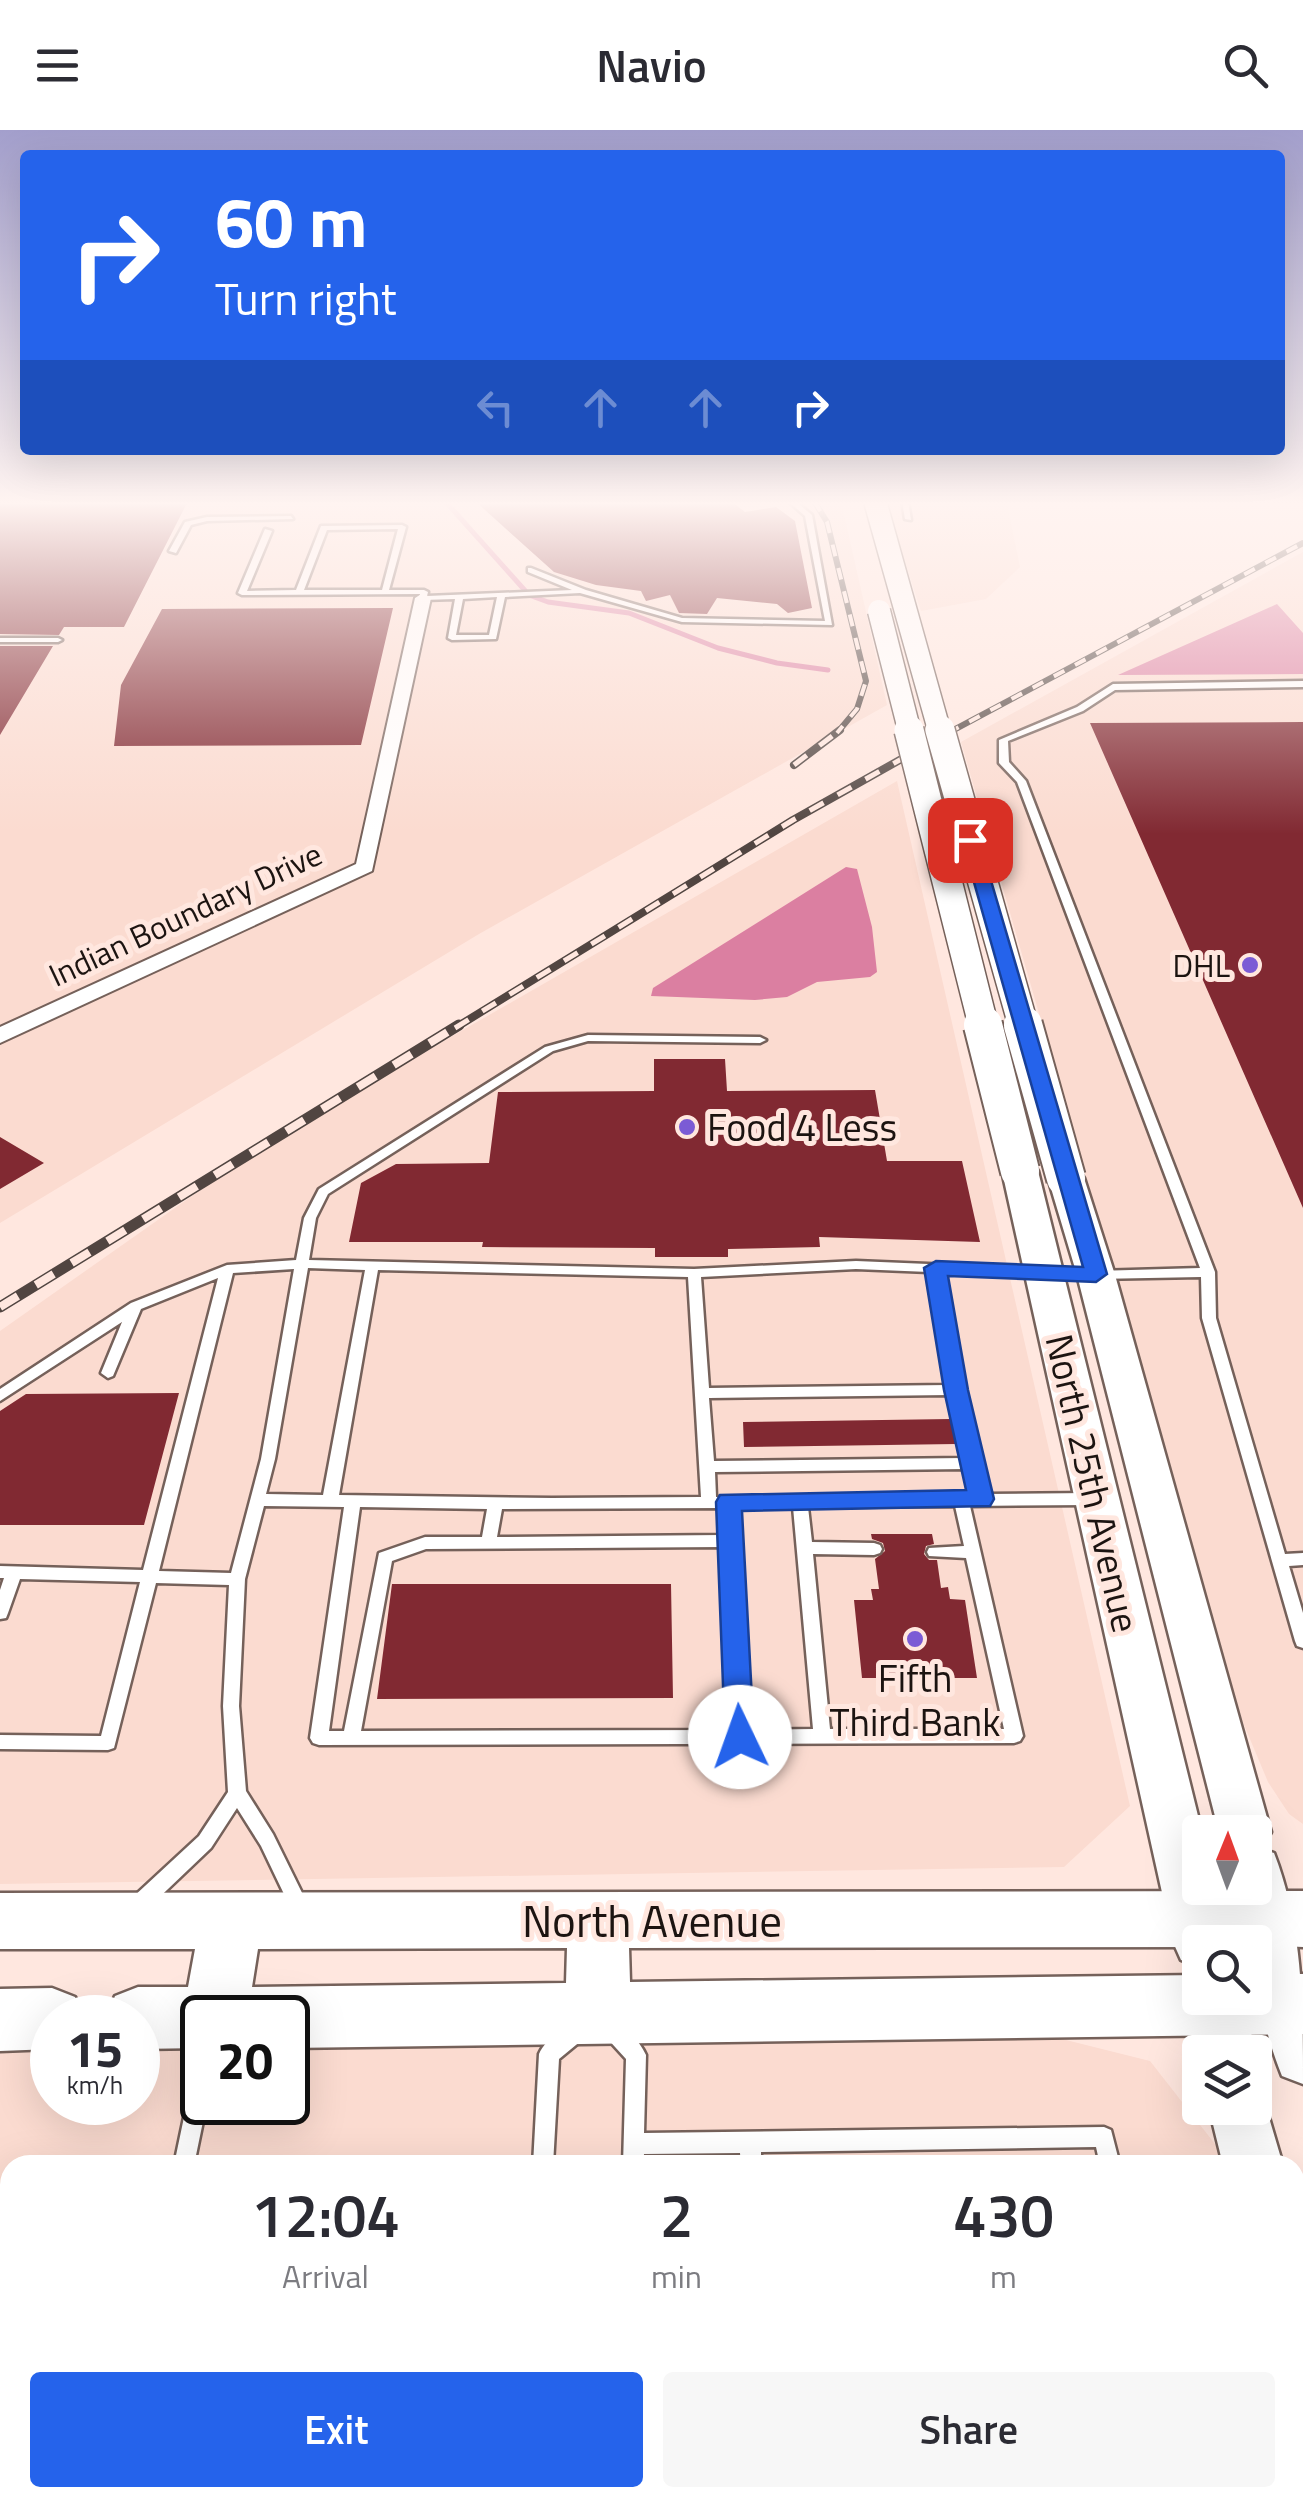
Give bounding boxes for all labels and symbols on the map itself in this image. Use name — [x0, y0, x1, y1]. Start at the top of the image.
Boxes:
pin — [928, 798, 1013, 883]
street label: Indian Boundary Drive — [40, 830, 330, 998]
place label: DHL — [1172, 941, 1230, 989]
marker: DHL — [1239, 954, 1261, 976]
place label: Food 4 Less — [707, 1098, 897, 1156]
marker: Food 4 Less — [676, 1116, 698, 1138]
street label: North 25th Avenue — [1031, 1328, 1155, 1638]
marker: Fifth Third Bank — [904, 1628, 926, 1650]
place label: Fifth Third Bank — [830, 1649, 1000, 1751]
position arrow — [688, 1685, 792, 1789]
north arrow — [1182, 1815, 1272, 1905]
street label: North Avenue — [522, 1886, 782, 1954]
speed limit sign: 20 — [180, 1995, 310, 2125]

